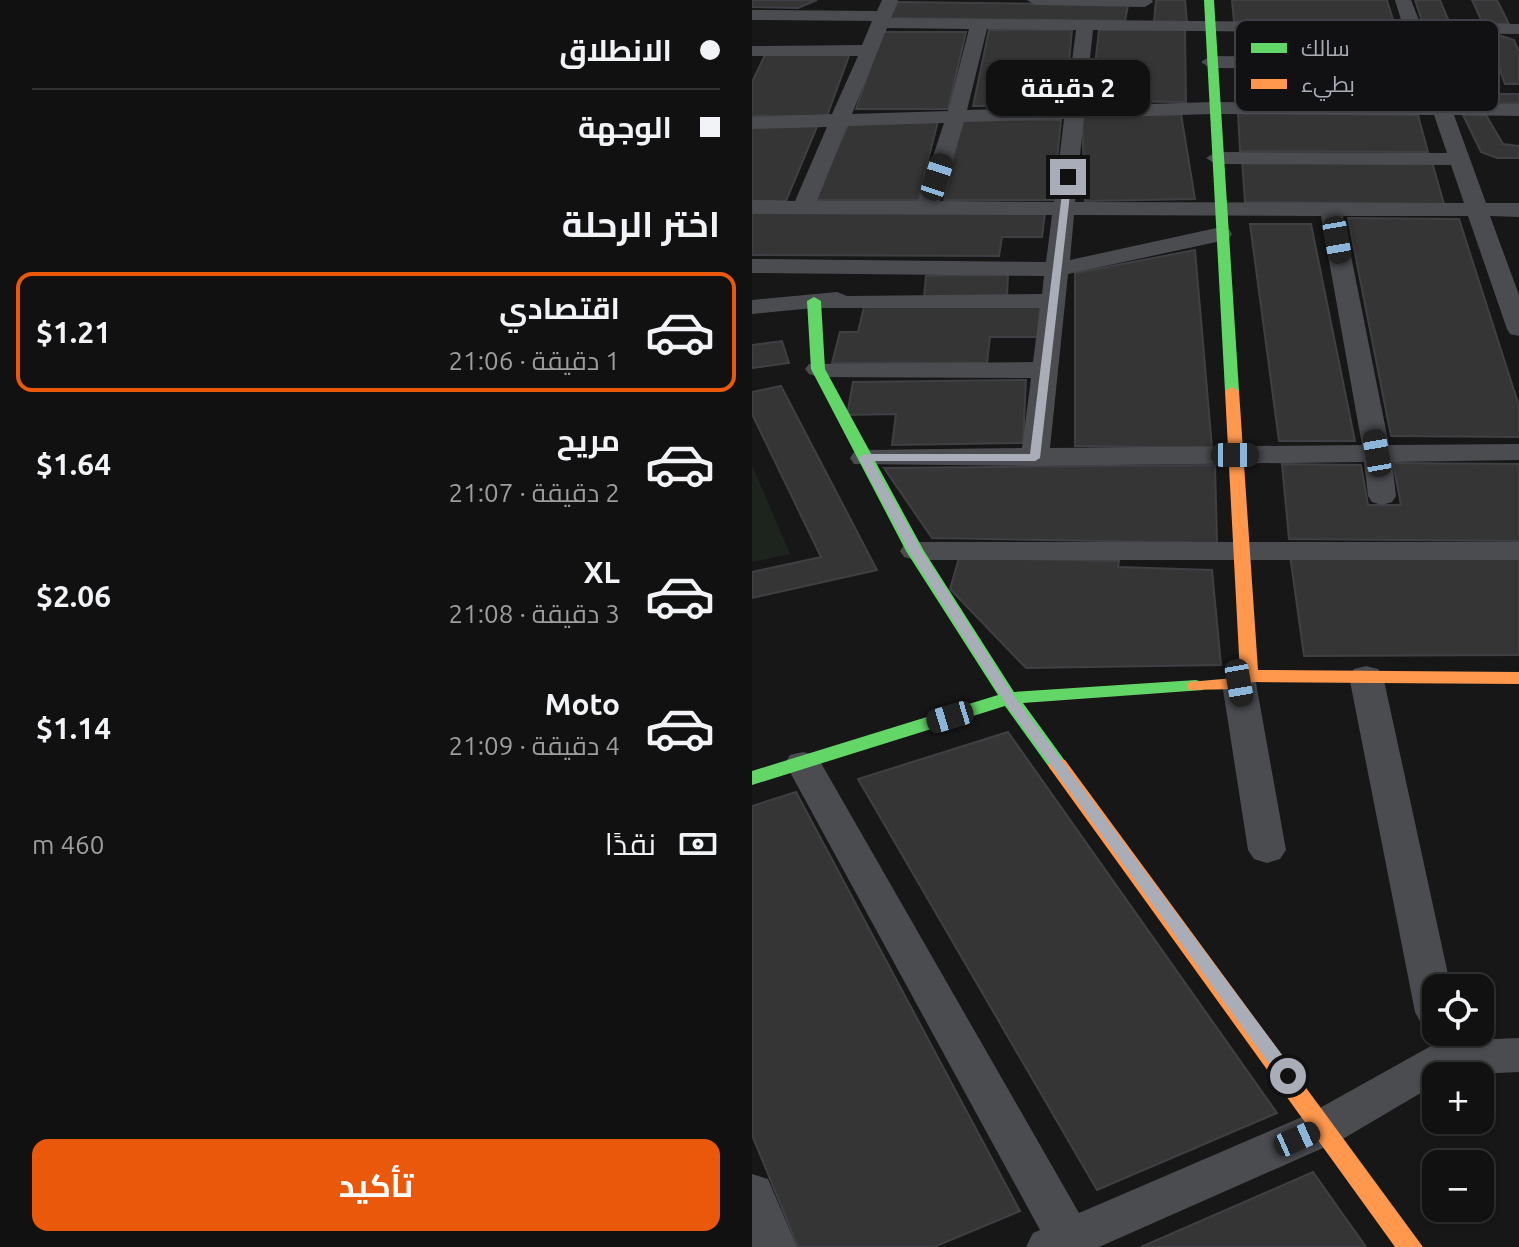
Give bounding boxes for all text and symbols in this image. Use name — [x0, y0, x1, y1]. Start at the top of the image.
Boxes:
legend — [1235, 20, 1499, 112]
text: الانطلاق — [559, 33, 672, 67]
text: سالك — [1301, 35, 1350, 60]
callout: 2 دقيقة — [986, 61, 1150, 117]
text: بطيء — [1301, 71, 1355, 101]
text: 2 دقيقة — [1021, 73, 1115, 102]
text: الوجهة — [578, 110, 672, 144]
car — [918, 150, 956, 204]
route end — [1050, 159, 1086, 195]
text: اختر الرحلة — [562, 203, 720, 244]
car — [1321, 214, 1353, 266]
text: اقتصادي — [499, 291, 620, 325]
icon: car — [644, 296, 716, 368]
text: $1.21 — [36, 315, 111, 349]
text: 1 دقيقة · 21:06 — [448, 346, 620, 375]
text: مريح — [557, 423, 620, 457]
car — [1361, 427, 1393, 479]
icon: car — [644, 428, 716, 500]
car — [1211, 443, 1259, 467]
text: $1.64 — [36, 447, 111, 481]
text: 2 دقيقة · 21:07 — [448, 478, 620, 507]
text: XL — [584, 555, 620, 589]
icon: car — [644, 560, 716, 632]
text: $2.06 — [36, 579, 111, 613]
text: 3 دقيقة · 21:08 — [448, 599, 620, 628]
car — [1223, 657, 1255, 709]
text: Moto — [545, 687, 620, 721]
icon: car — [644, 692, 716, 764]
car — [924, 699, 976, 735]
text: $1.14 — [36, 711, 111, 745]
text: 4 دقيقة · 21:09 — [448, 731, 620, 760]
icon: cash — [676, 822, 720, 866]
text: نقدًا — [605, 827, 656, 861]
text: 460 m — [32, 830, 104, 859]
map controls — [1422, 974, 1494, 1222]
button: locate — [1422, 974, 1494, 1046]
route start — [1270, 1058, 1306, 1094]
button: + — [1422, 1062, 1494, 1134]
car — [1270, 1118, 1324, 1160]
button: تأكيد — [32, 1139, 720, 1231]
button: − — [1422, 1150, 1494, 1222]

